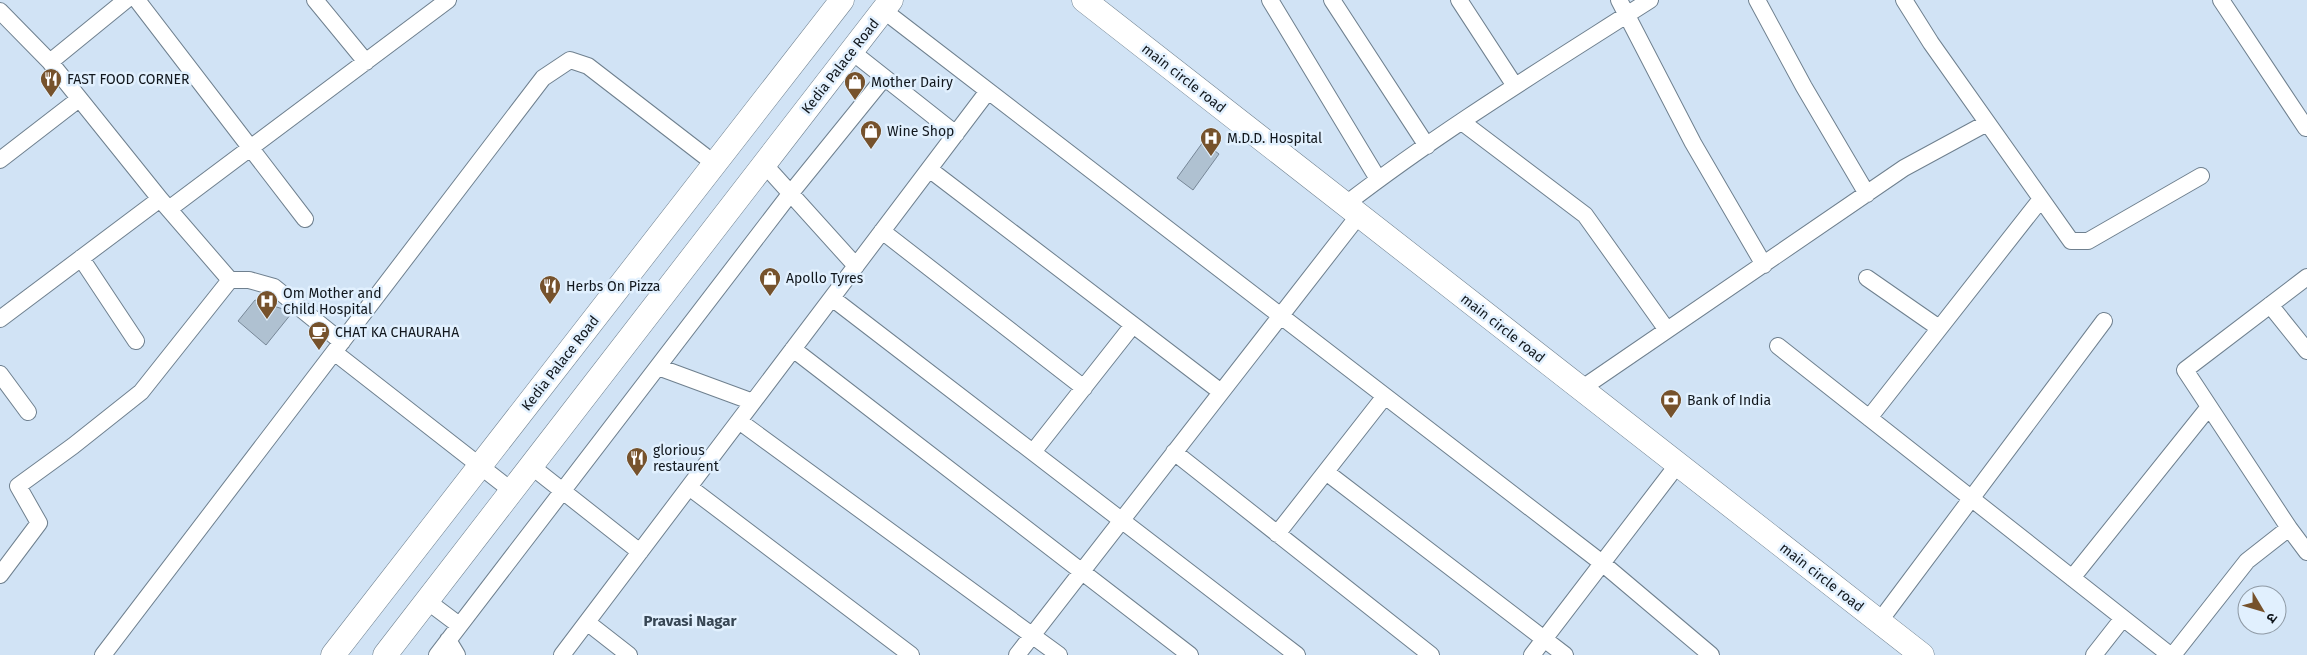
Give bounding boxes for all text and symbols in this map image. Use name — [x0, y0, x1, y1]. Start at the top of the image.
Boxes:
street label: Kedia Palace Road — [798, 15, 883, 117]
street label: main circle road — [1138, 40, 1229, 117]
restaurant icon: FAST FOOD CORNER — [39, 67, 63, 98]
shop icon: Mother Dairy — [843, 70, 867, 101]
place label: FAST FOOD CORNER — [67, 71, 190, 88]
place label: Mother Dairy — [871, 74, 953, 91]
shop icon: Wine Shop — [859, 119, 883, 150]
place label: Wine Shop — [887, 123, 954, 140]
hospital icon: M.D.D. Hospital — [1199, 126, 1223, 157]
place label: M.D.D. Hospital — [1227, 130, 1322, 147]
shop icon: Apollo Tyres — [758, 266, 782, 297]
place label: Apollo Tyres — [786, 270, 864, 287]
restaurant icon: Herbs On Pizza — [538, 274, 562, 305]
place label: Herbs On Pizza — [566, 278, 660, 295]
place label: Om Mother and Child Hospital — [283, 285, 382, 318]
hospital icon: Om Mother and Child Hospital — [255, 289, 279, 320]
street label: main circle road — [1457, 290, 1548, 367]
street label: Kedia Palace Road — [518, 312, 603, 414]
cafe icon: CHAT KA CHAURAHA — [307, 320, 331, 351]
place label: CHAT KA CHAURAHA — [335, 324, 459, 341]
bank icon: Bank of India — [1659, 388, 1683, 419]
place label: Bank of India — [1687, 392, 1771, 409]
place label: glorious restaurent — [653, 442, 720, 475]
restaurant icon: glorious restaurent — [625, 446, 649, 477]
street label: main circle road — [1776, 539, 1867, 616]
north arrow — [2237, 585, 2287, 635]
text: उ — [2262, 609, 2281, 627]
district label: Pravasi Nagar — [644, 612, 737, 630]

